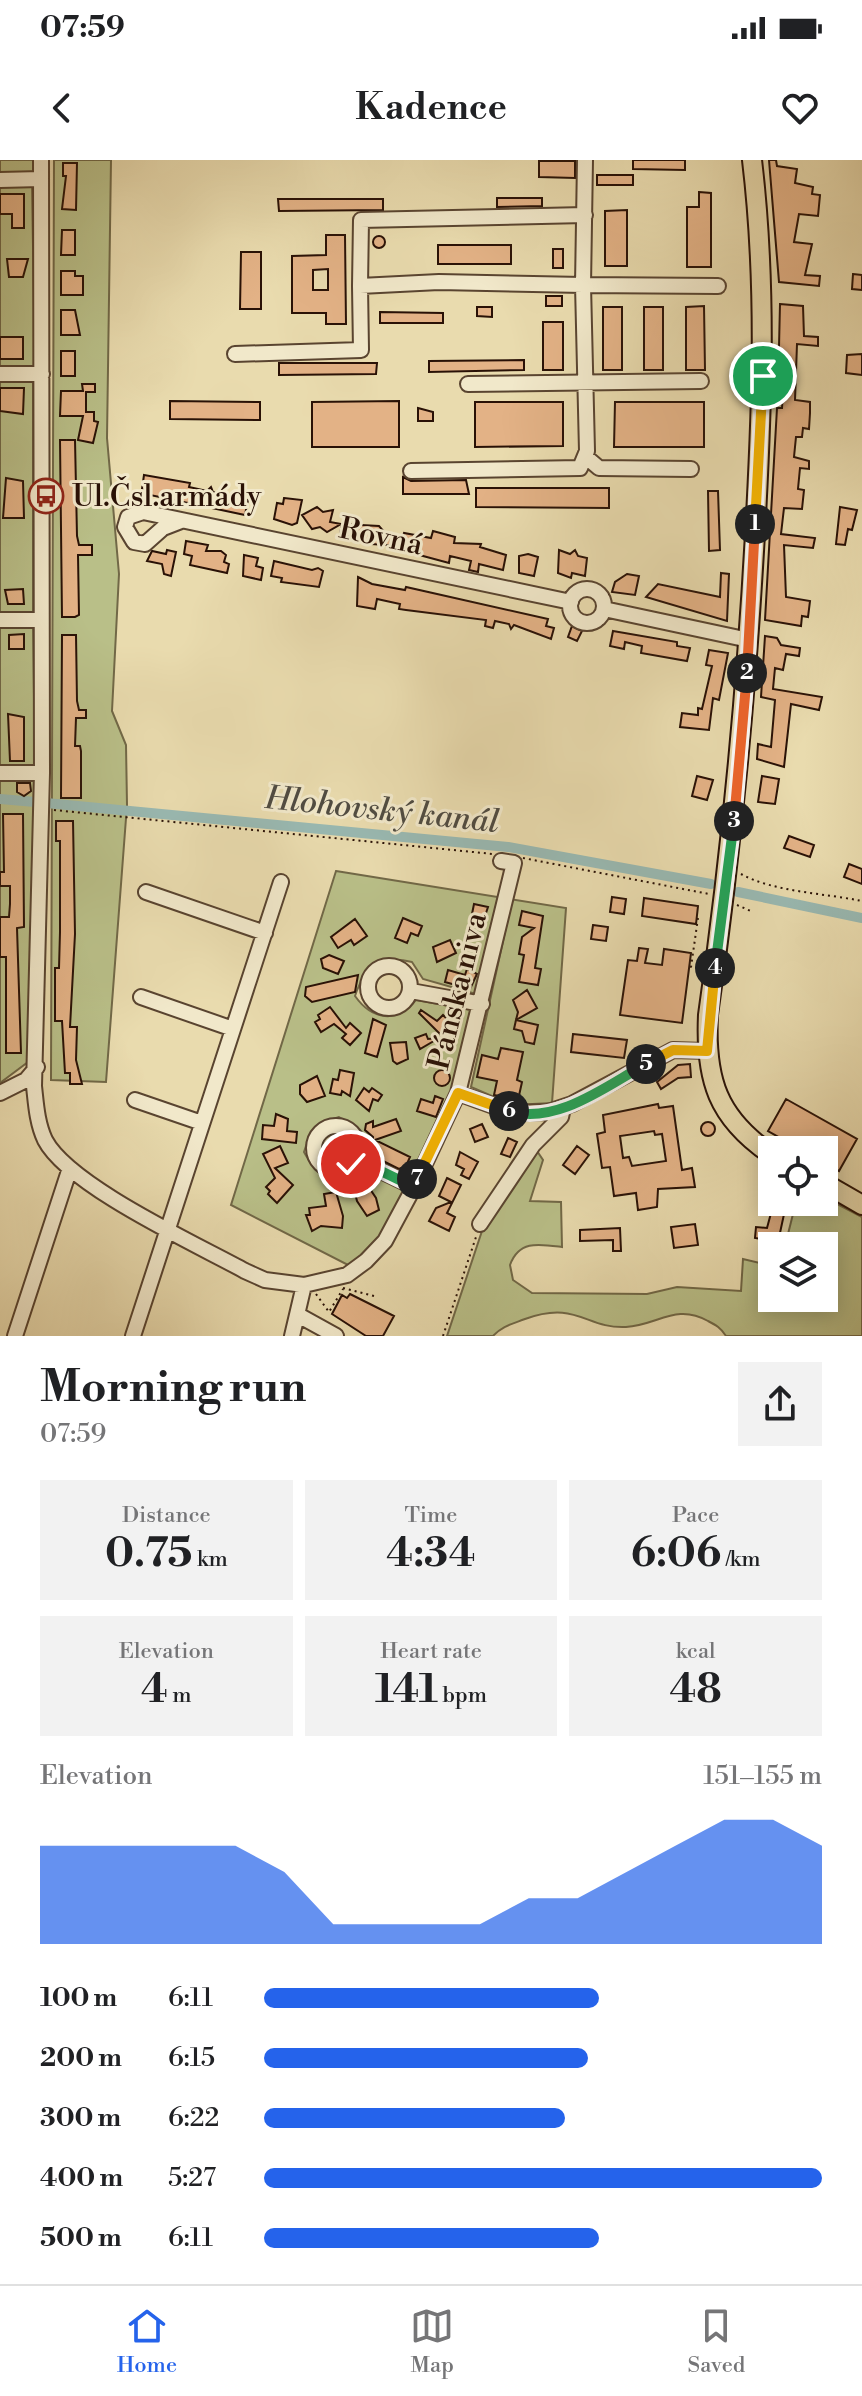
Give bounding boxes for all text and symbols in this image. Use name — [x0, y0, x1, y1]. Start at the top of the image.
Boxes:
text: 07:59 — [40, 9, 125, 47]
icon: back — [40, 86, 84, 130]
text: Kadence — [355, 86, 507, 131]
icon: heart — [778, 86, 822, 130]
pin — [729, 342, 797, 410]
icon: arrive — [741, 354, 785, 398]
place label: Ul.Čsl.armády — [72, 476, 262, 516]
bus stop icon: Ul.Čsl.armády — [27, 477, 65, 515]
pin: 1 — [735, 504, 775, 544]
street label: Rovná — [335, 510, 427, 565]
text: 1 — [750, 510, 760, 537]
pin: 2 — [727, 653, 767, 693]
text: 2 — [740, 659, 754, 686]
water label: Hlohovský kanál — [262, 778, 502, 842]
pin: 3 — [714, 801, 754, 841]
text: 3 — [727, 807, 741, 834]
street label: Pánska niva — [420, 908, 496, 1074]
pin: 4 — [695, 948, 735, 988]
text: 4 — [708, 954, 722, 981]
pin: 5 — [626, 1044, 666, 1084]
text: 5 — [639, 1050, 653, 1077]
pin: 6 — [489, 1091, 529, 1131]
text: 6 — [502, 1097, 516, 1124]
pin — [317, 1130, 385, 1198]
map controls — [758, 1136, 838, 1312]
button: locate — [758, 1136, 838, 1216]
icon: check — [329, 1142, 373, 1186]
pin: 7 — [397, 1159, 437, 1199]
text: 7 — [411, 1165, 423, 1192]
button: layers — [758, 1232, 838, 1312]
text: Morning run — [40, 1360, 306, 1415]
button: share — [738, 1362, 822, 1446]
text: 07:59 — [40, 1418, 106, 1450]
text: Distance — [122, 1502, 211, 1529]
text: Time — [405, 1502, 457, 1529]
text: Pace — [672, 1502, 719, 1529]
text: 0.75 — [105, 1529, 192, 1579]
text: 4:34 — [386, 1529, 476, 1579]
text: 6:06 — [631, 1529, 721, 1579]
text: km — [192, 1546, 228, 1573]
text: /km — [721, 1546, 761, 1573]
text: Elevation — [119, 1638, 214, 1665]
text: Heart rate — [380, 1638, 482, 1665]
text: kcal — [676, 1638, 716, 1665]
text: 4 — [141, 1665, 168, 1715]
text: 141 — [375, 1665, 438, 1715]
text: 48 — [670, 1665, 722, 1715]
text: m — [168, 1682, 192, 1709]
text: bpm — [438, 1682, 487, 1709]
text: Elevation — [40, 1760, 153, 1792]
text: 151–155 m — [703, 1760, 822, 1792]
text: 100 m — [40, 1982, 117, 2014]
text: 6:11 — [168, 1982, 213, 2014]
text: 200 m — [40, 2042, 122, 2074]
text: 6:15 — [168, 2042, 215, 2074]
text: 300 m — [40, 2102, 121, 2134]
text: 6:22 — [168, 2102, 219, 2134]
text: 400 m — [40, 2162, 123, 2194]
text: 5:27 — [168, 2162, 216, 2194]
text: 500 m — [40, 2222, 122, 2254]
text: 6:11 — [168, 2222, 213, 2254]
tab: Home — [117, 2304, 177, 2379]
tab: Map — [410, 2304, 454, 2379]
tab: Saved — [688, 2304, 745, 2379]

